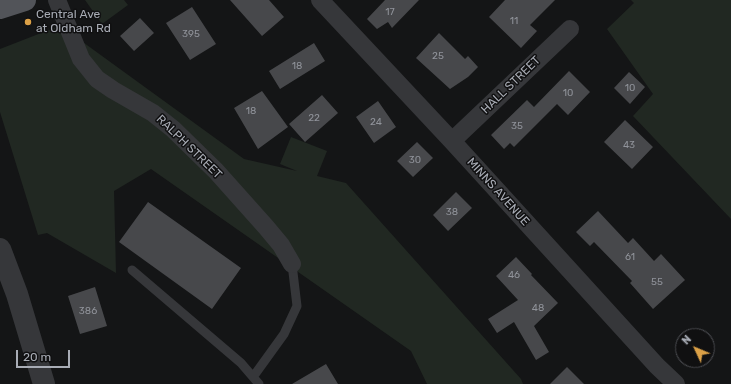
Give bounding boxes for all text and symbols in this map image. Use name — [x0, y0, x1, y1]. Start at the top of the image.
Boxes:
house number: 17 — [385, 6, 395, 18]
place label: Central Ave at Oldham Rd — [36, 8, 111, 36]
house number: 11 — [510, 15, 518, 27]
marker: Central Ave at Oldham Rd — [23, 17, 33, 27]
house number: 395 — [182, 28, 200, 40]
house number: 25 — [432, 50, 444, 62]
street label: HALL STREET — [478, 53, 544, 117]
house number: 18 — [292, 60, 302, 72]
house number: 10 — [625, 82, 635, 94]
house number: 10 — [563, 87, 573, 99]
house number: 18 — [246, 105, 256, 117]
street label: RALPH STREET — [153, 112, 225, 182]
house number: 22 — [308, 112, 320, 124]
house number: 24 — [370, 116, 382, 128]
house number: 35 — [511, 120, 523, 132]
house number: 43 — [623, 139, 635, 151]
house number: 30 — [409, 154, 421, 166]
street label: MINNS AVENUE — [464, 155, 532, 229]
house number: 38 — [446, 206, 458, 218]
house number: 61 — [625, 251, 635, 263]
house number: 46 — [508, 269, 520, 281]
house number: 55 — [651, 276, 663, 288]
house number: 48 — [532, 302, 544, 314]
house number: 386 — [79, 305, 97, 317]
north arrow — [675, 328, 715, 368]
text: N — [679, 333, 694, 347]
scale bar — [18, 342, 72, 368]
text: 20 m — [23, 350, 51, 364]

